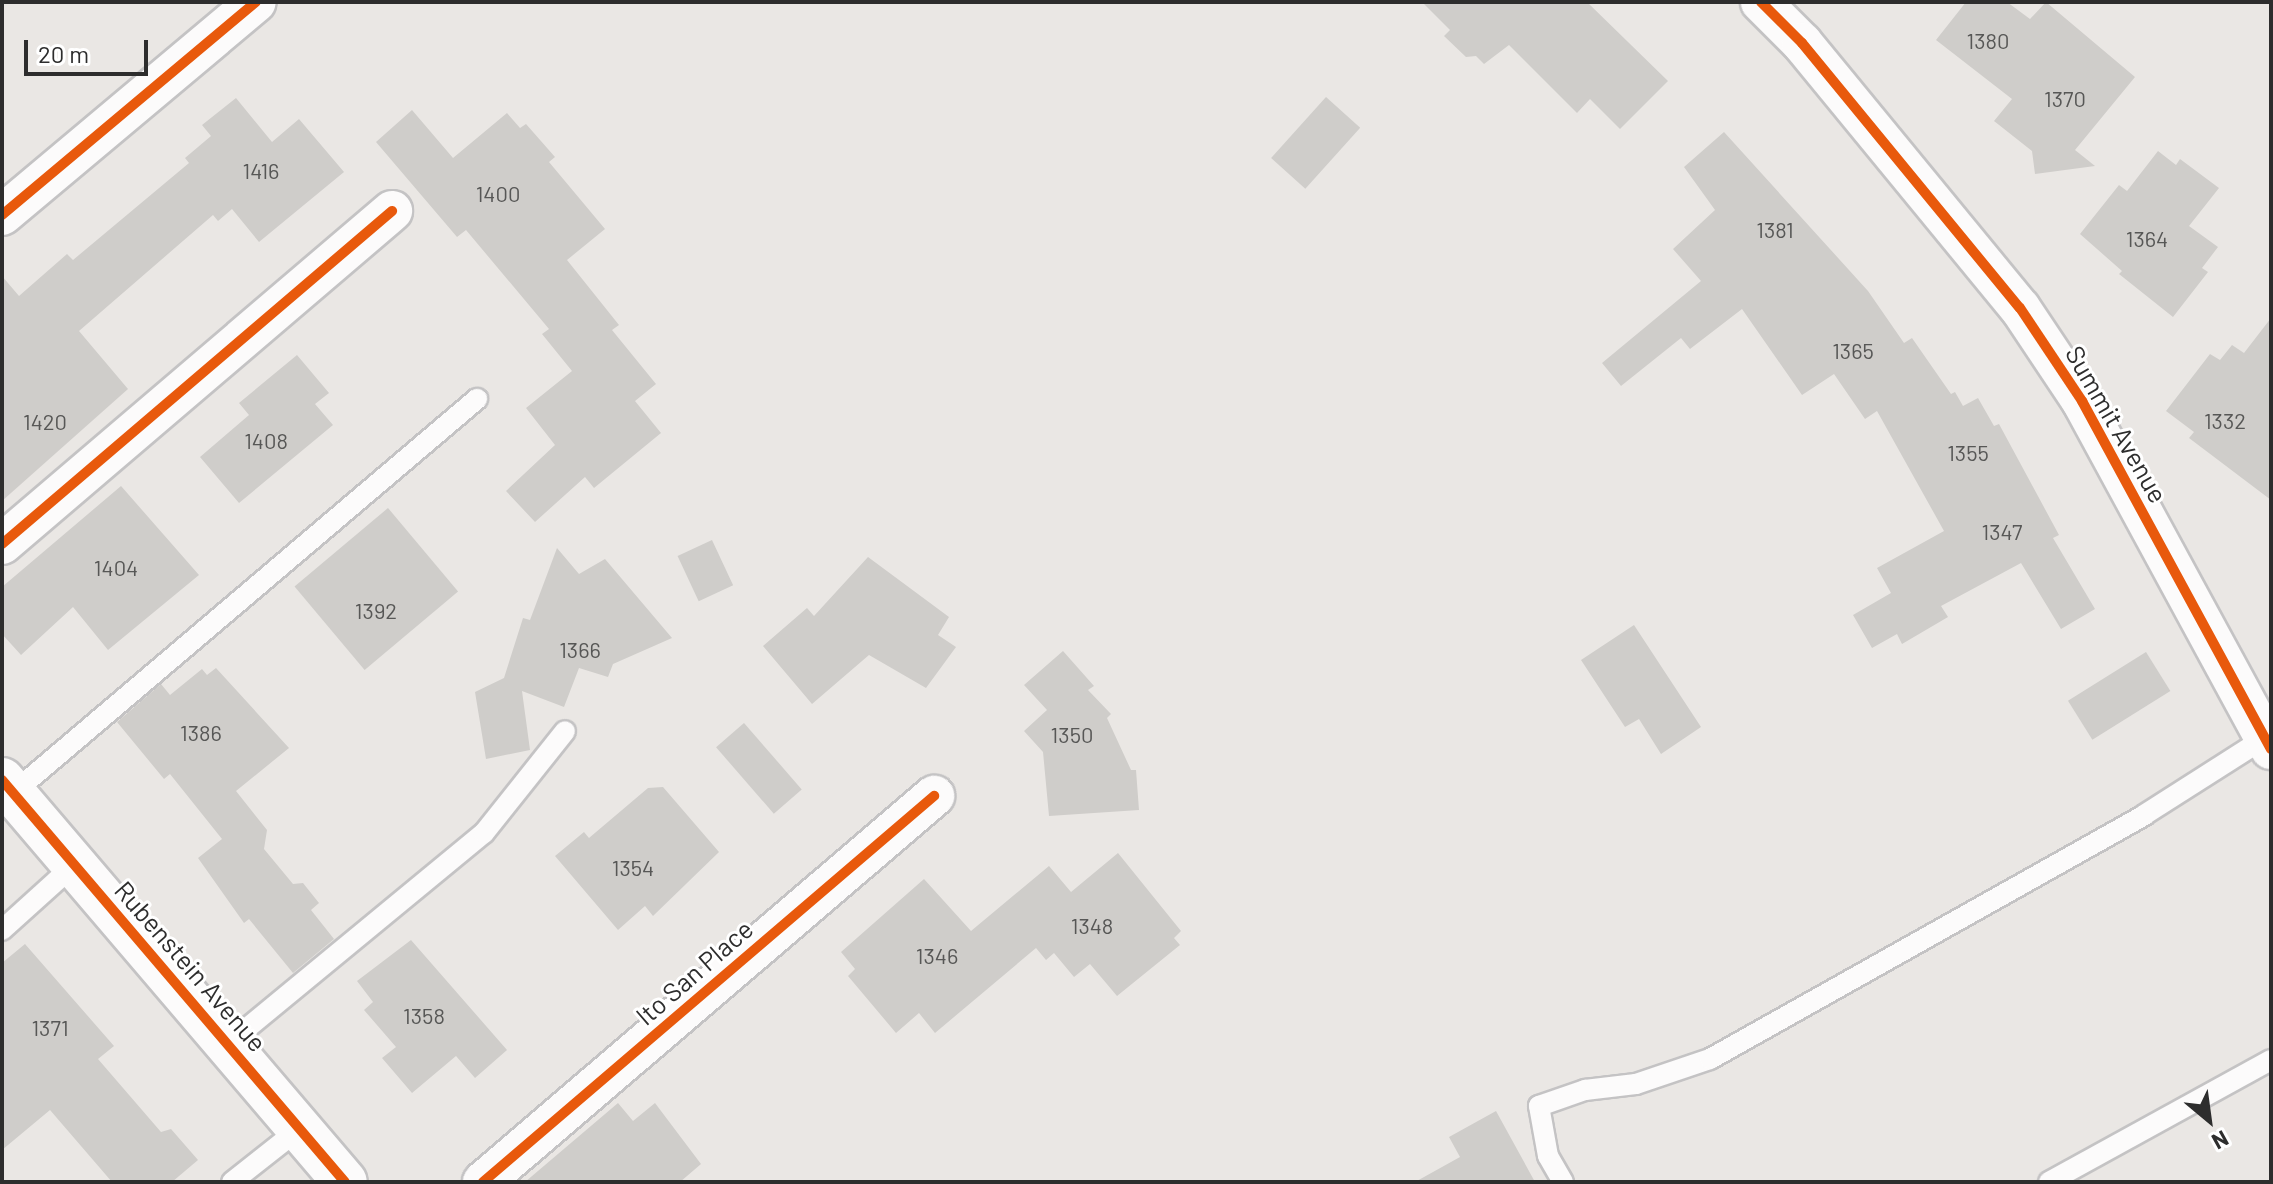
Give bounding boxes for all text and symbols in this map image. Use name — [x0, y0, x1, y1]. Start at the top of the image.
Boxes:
scale bar — [28, 24, 152, 74]
house number: 1380 — [1967, 28, 2009, 54]
text: 20 m — [38, 39, 89, 68]
house number: 1370 — [2044, 86, 2086, 112]
house number: 1416 — [243, 158, 279, 184]
house number: 1400 — [476, 181, 520, 207]
house number: 1381 — [1756, 217, 1794, 243]
house number: 1364 — [2126, 226, 2168, 252]
house number: 1365 — [1832, 338, 1874, 364]
street label: Summit Avenue — [2059, 340, 2175, 508]
house number: 1332 — [2204, 408, 2246, 434]
house number: 1420 — [23, 409, 67, 435]
house number: 1408 — [244, 428, 288, 454]
house number: 1355 — [1947, 440, 1989, 466]
house number: 1347 — [1982, 519, 2022, 545]
house number: 1404 — [94, 555, 138, 581]
house number: 1392 — [355, 598, 397, 624]
house number: 1366 — [559, 637, 601, 663]
house number: 1386 — [180, 720, 222, 746]
house number: 1350 — [1051, 722, 1093, 748]
house number: 1354 — [612, 855, 654, 881]
street label: Rubenstein Avenue — [108, 874, 274, 1058]
street label: Ito San Place — [629, 913, 759, 1031]
house number: 1348 — [1071, 913, 1113, 939]
house number: 1346 — [916, 943, 958, 969]
house number: 1358 — [403, 1003, 445, 1029]
house number: 1371 — [31, 1015, 69, 1041]
north arrow — [2169, 1080, 2249, 1160]
text: N — [2208, 1126, 2233, 1156]

